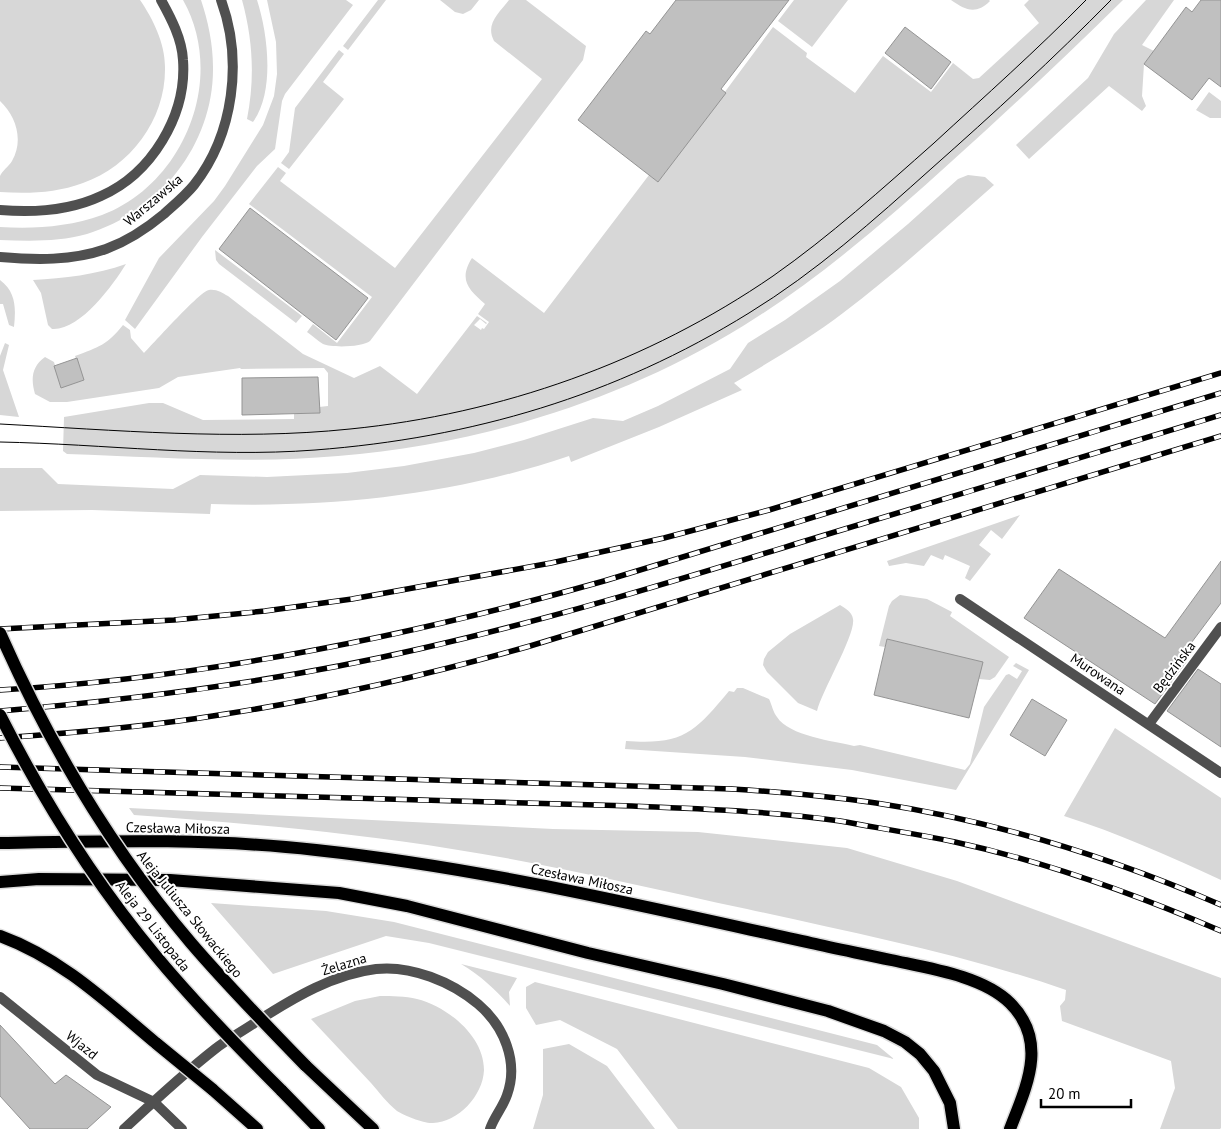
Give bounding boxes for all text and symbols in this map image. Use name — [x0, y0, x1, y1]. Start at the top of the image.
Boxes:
street label: Warszawska — [120, 170, 186, 230]
street label: Będzińska — [1149, 638, 1199, 696]
street label: Murowana — [1067, 649, 1129, 699]
street label: Czesława Miłosza — [126, 818, 230, 838]
street label: Aleja Juliusza Słowackiego — [133, 847, 247, 981]
street label: Czesława Miłosza — [529, 859, 635, 899]
street label: Aleja 29 Listopada — [112, 877, 194, 975]
street label: Żelazna — [319, 949, 369, 979]
street label: Wjazd — [62, 1027, 102, 1063]
scale bar — [1041, 1076, 1131, 1108]
text: 20 m — [1048, 1084, 1081, 1103]

